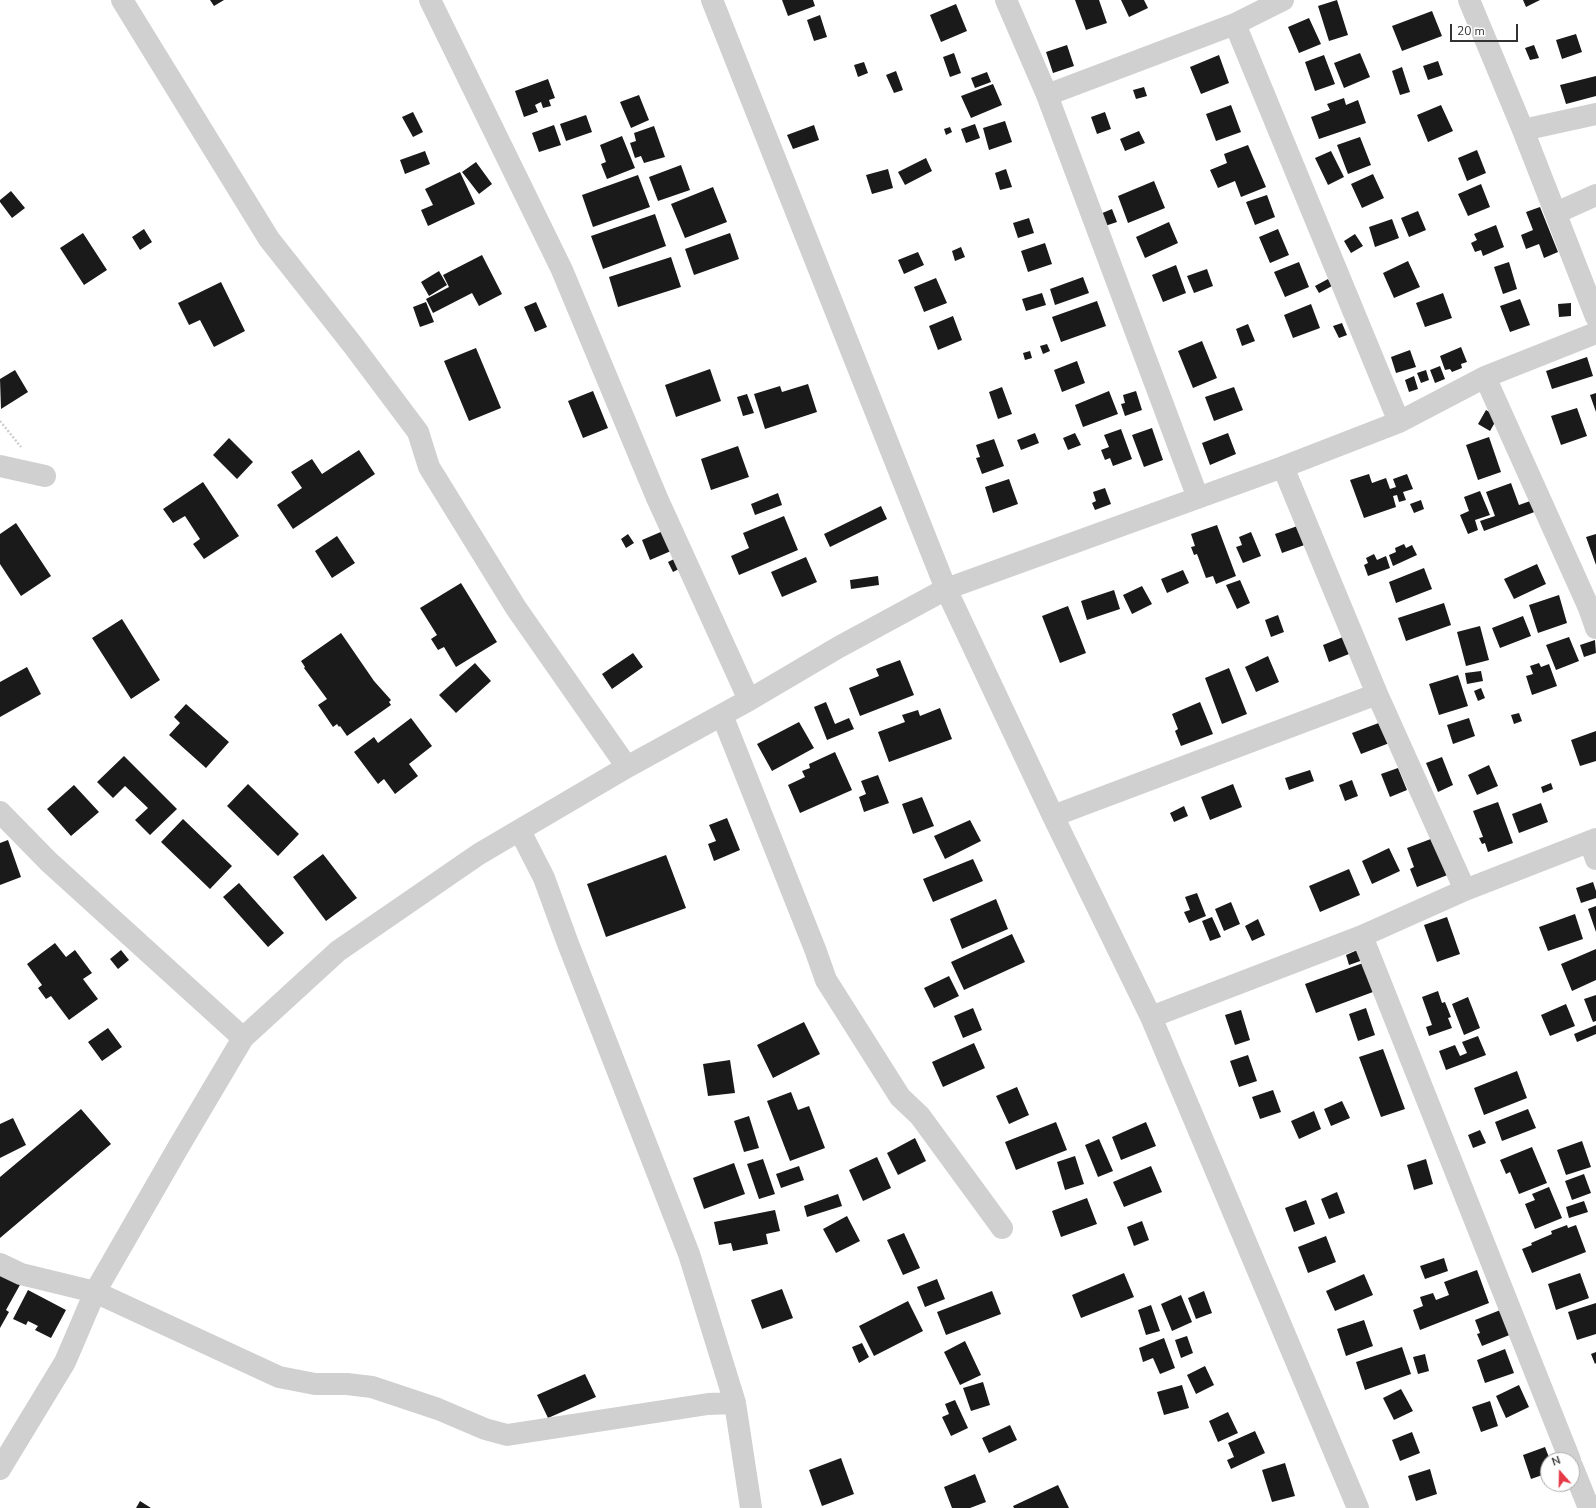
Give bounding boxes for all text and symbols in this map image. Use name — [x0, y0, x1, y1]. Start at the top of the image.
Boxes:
scale bar — [1452, 16, 1520, 42]
text: 20 m — [1457, 23, 1485, 39]
north arrow — [1540, 1452, 1580, 1492]
text: N — [1550, 1453, 1562, 1470]

